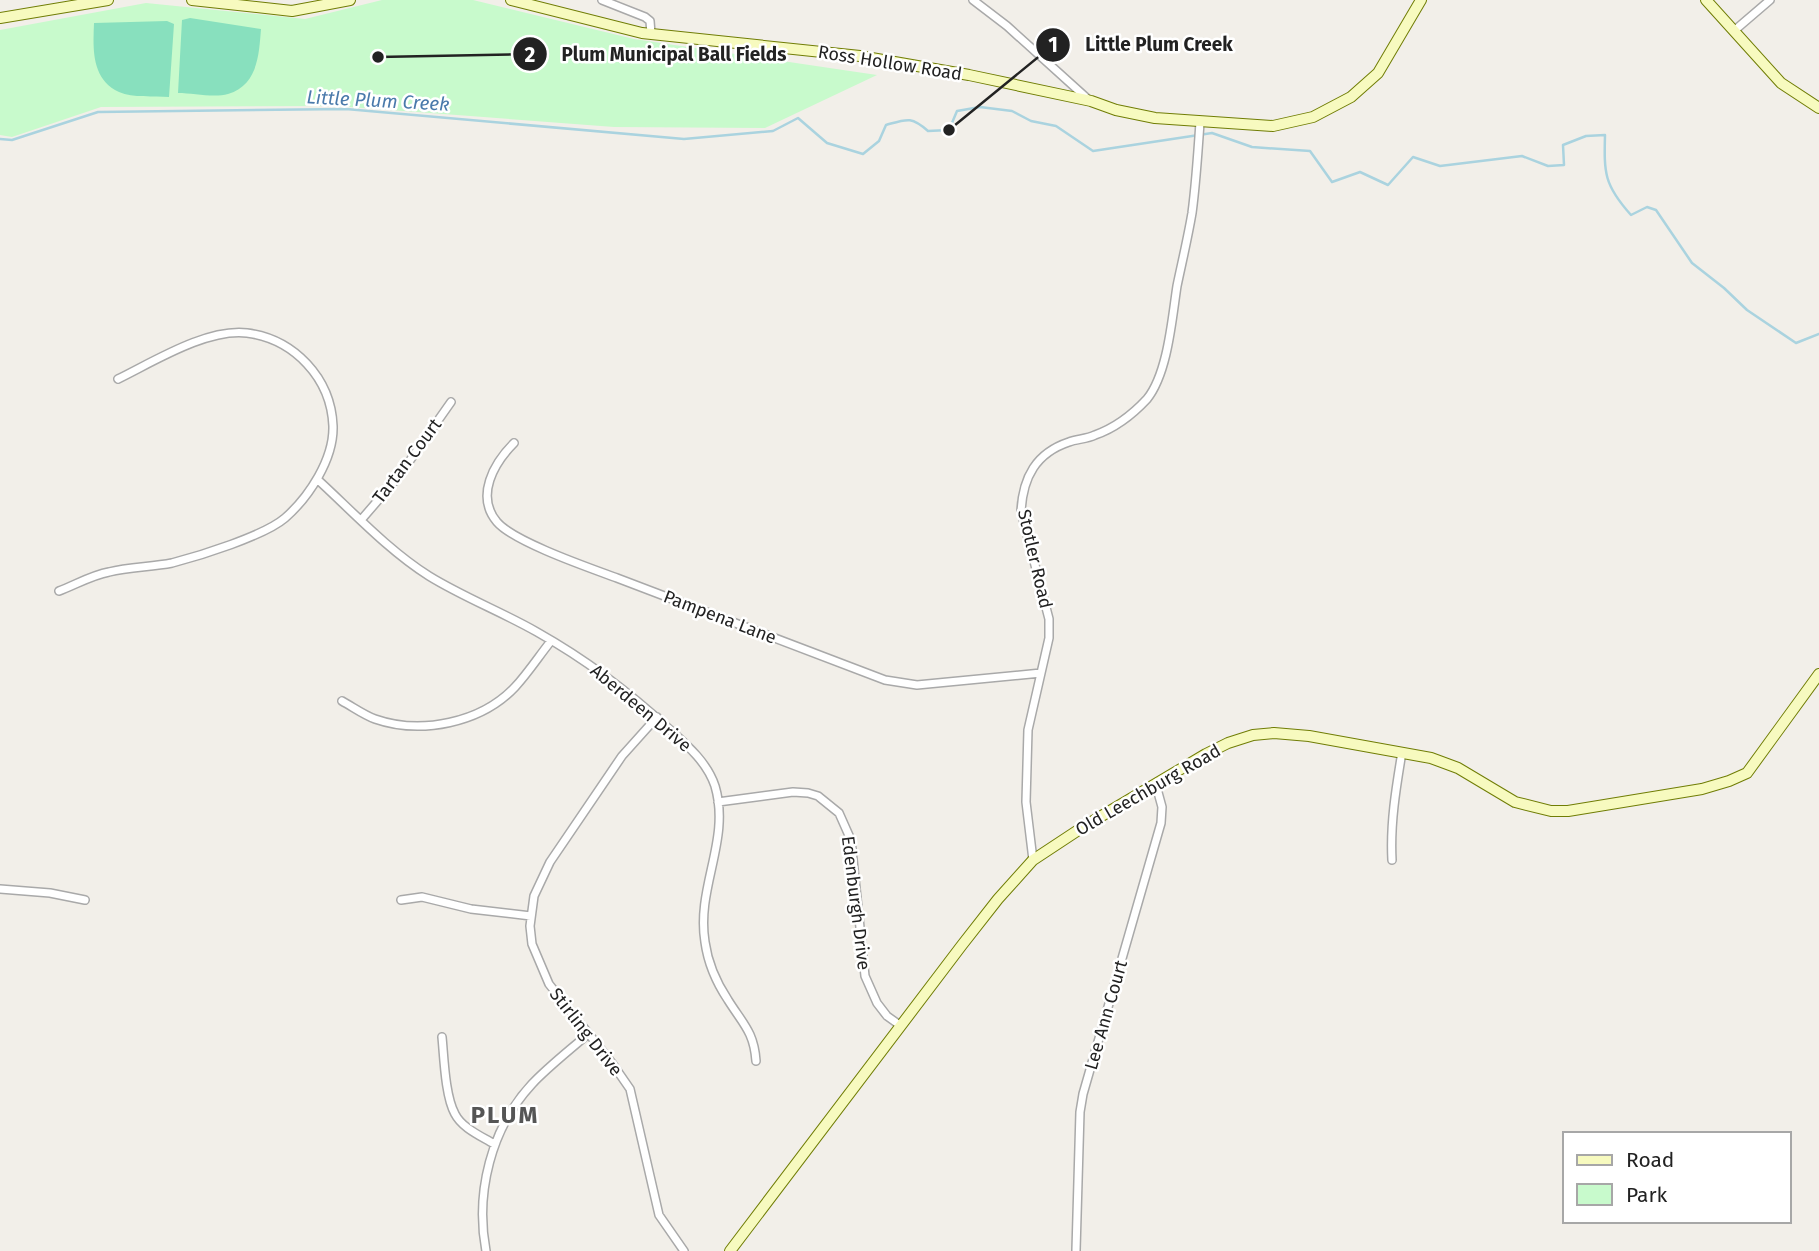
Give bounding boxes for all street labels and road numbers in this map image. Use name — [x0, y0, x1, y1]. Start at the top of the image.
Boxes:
street label: Ross Hollow Road — [816, 41, 964, 85]
street label: Tartan Court — [368, 414, 446, 508]
street label: Stotler Road — [1013, 507, 1057, 611]
street label: Pampena Lane — [660, 585, 780, 649]
street label: Aberdeen Drive — [586, 659, 696, 757]
street label: Old Leechburg Road — [1072, 739, 1224, 841]
street label: Edenburgh Drive — [837, 835, 875, 971]
street label: Lee Ann Court — [1080, 957, 1132, 1072]
street label: Stirling Drive — [545, 984, 627, 1080]

